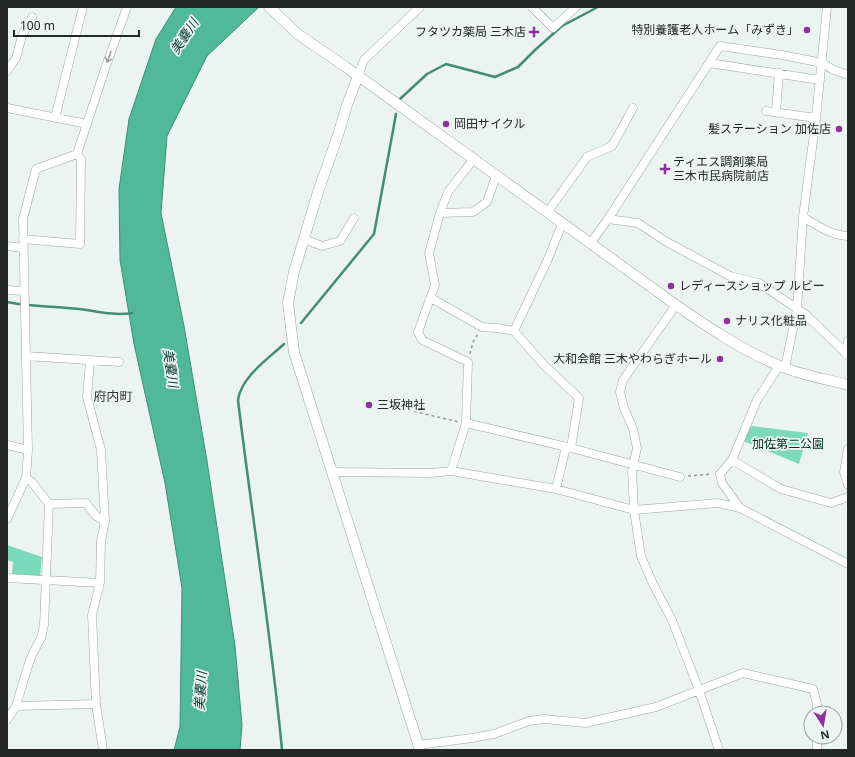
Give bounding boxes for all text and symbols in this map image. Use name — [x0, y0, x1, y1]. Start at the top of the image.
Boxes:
scale bar — [14, 12, 139, 38]
water label: 美嚢川 — [166, 13, 203, 57]
text: 100 m — [20, 17, 55, 34]
place label: 特別養護老人ホーム「みずき」 — [631, 21, 799, 38]
place label: フタツカ薬局 三木店 — [415, 23, 526, 40]
marker: 特別養護老人ホーム「みずき」 — [802, 25, 812, 35]
marker: フタツカ薬局 三木店 — [529, 27, 539, 37]
one-way arrow — [105, 51, 113, 63]
place label: 岡田サイクル — [454, 115, 525, 132]
marker: 岡田サイクル — [441, 119, 451, 129]
place label: 髪ステーション 加佐店 — [708, 120, 831, 137]
marker: 髪ステーション 加佐店 — [834, 124, 844, 134]
place label: ティエス調剤薬局 三木市民病院前店 — [673, 153, 769, 184]
marker: ティエス調剤薬局 三木市民病院前店 — [660, 164, 670, 174]
place label: レディースショップ ルビー — [679, 277, 825, 294]
marker: レディースショップ ルビー — [666, 281, 676, 291]
place label: ナリス化粧品 — [735, 312, 807, 329]
marker: ナリス化粧品 — [722, 316, 732, 326]
water label: 美嚢川 — [159, 347, 183, 391]
place label: 大和会館 三木やわらぎホール — [553, 350, 712, 367]
marker: 大和会館 三木やわらぎホール — [715, 354, 725, 364]
district label: 府内町 — [93, 387, 133, 405]
place label: 三坂神社 — [377, 396, 425, 413]
marker: 三坂神社 — [364, 400, 374, 410]
park label: 加佐第二公園 — [752, 435, 824, 452]
water label: 美嚢川 — [190, 669, 210, 711]
north arrow — [803, 705, 843, 745]
text: N — [819, 727, 831, 744]

